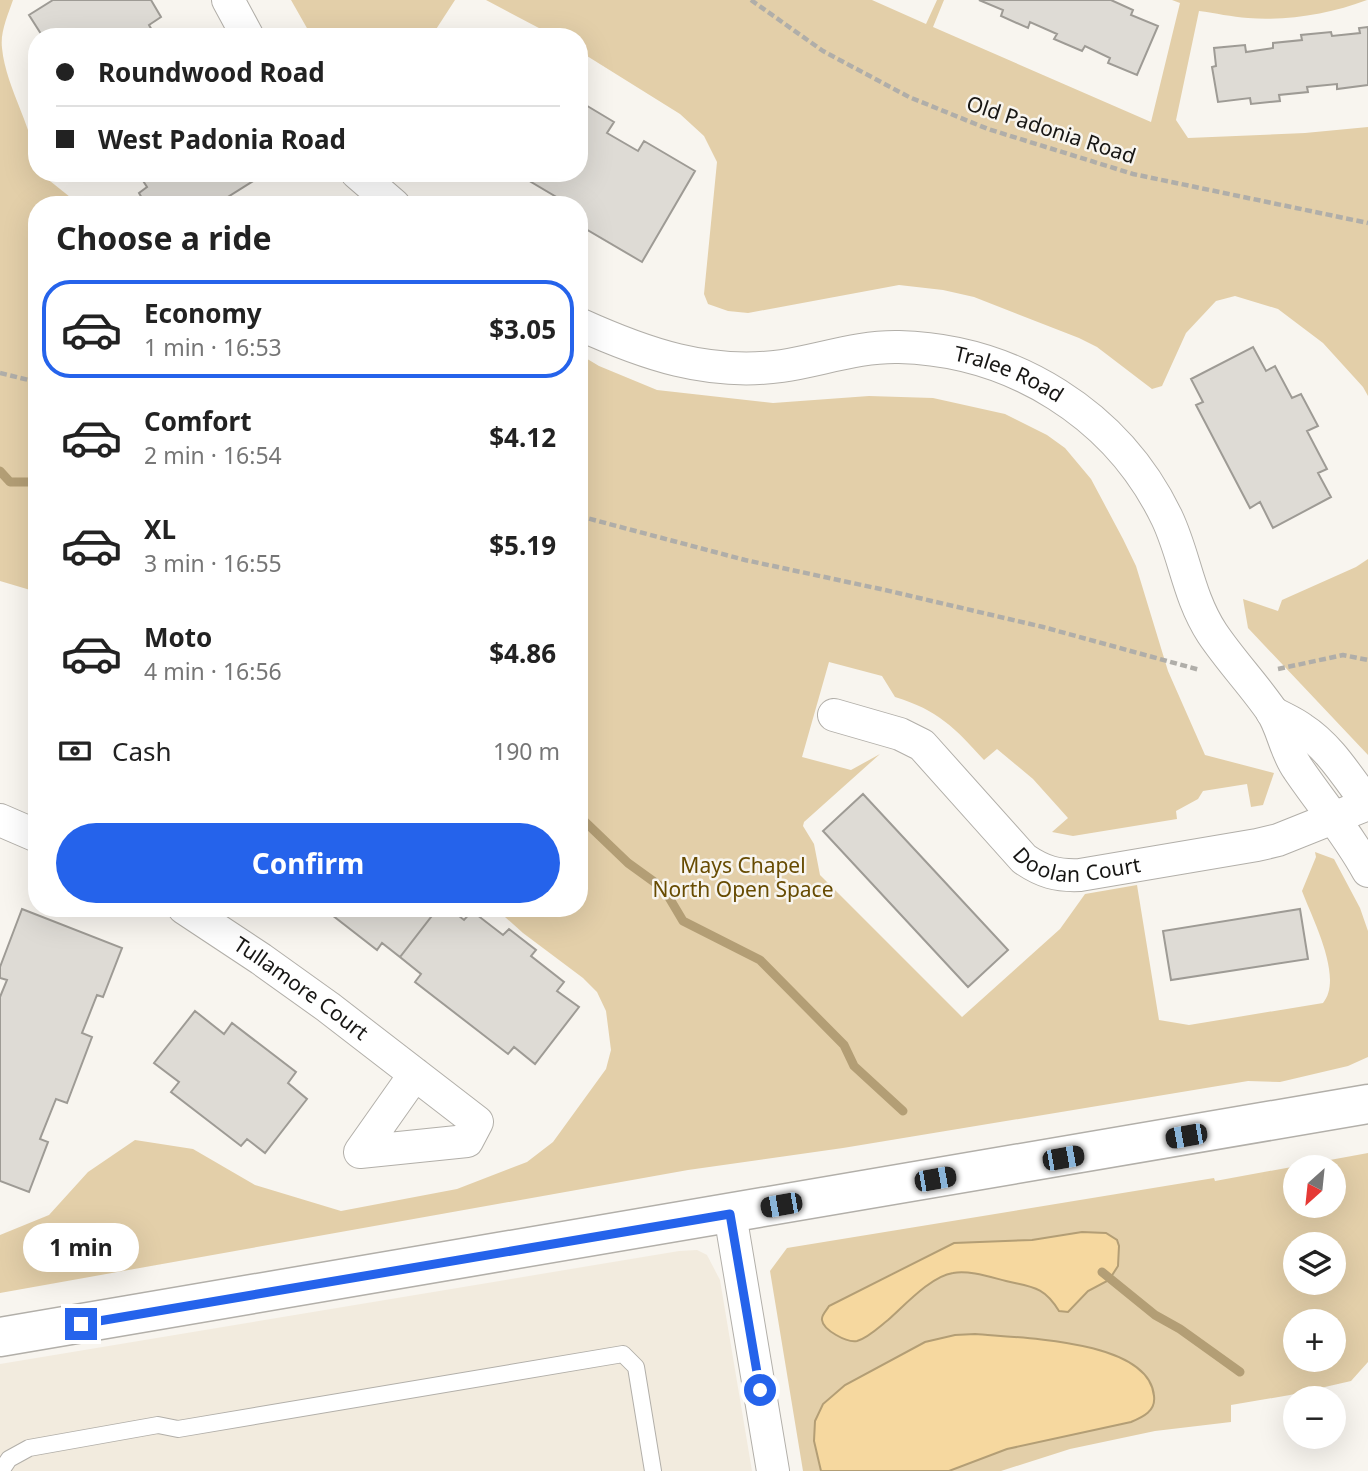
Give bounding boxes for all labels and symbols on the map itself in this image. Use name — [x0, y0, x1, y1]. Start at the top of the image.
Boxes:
street label: Old Padonia Road — [963, 88, 1140, 170]
street label: Tralee Road — [952, 339, 1069, 408]
street label: Doolan Court — [1007, 841, 1143, 888]
park label: Mays Chapel North Open Space — [652, 851, 834, 903]
street label: Tullamore Court — [229, 930, 375, 1046]
car — [1164, 1122, 1209, 1150]
car — [1041, 1144, 1086, 1172]
north arrow — [1283, 1155, 1346, 1218]
car — [913, 1165, 958, 1193]
car — [759, 1191, 804, 1219]
callout: 1 min — [23, 1222, 139, 1272]
route end — [65, 1308, 97, 1340]
route start — [744, 1374, 776, 1406]

